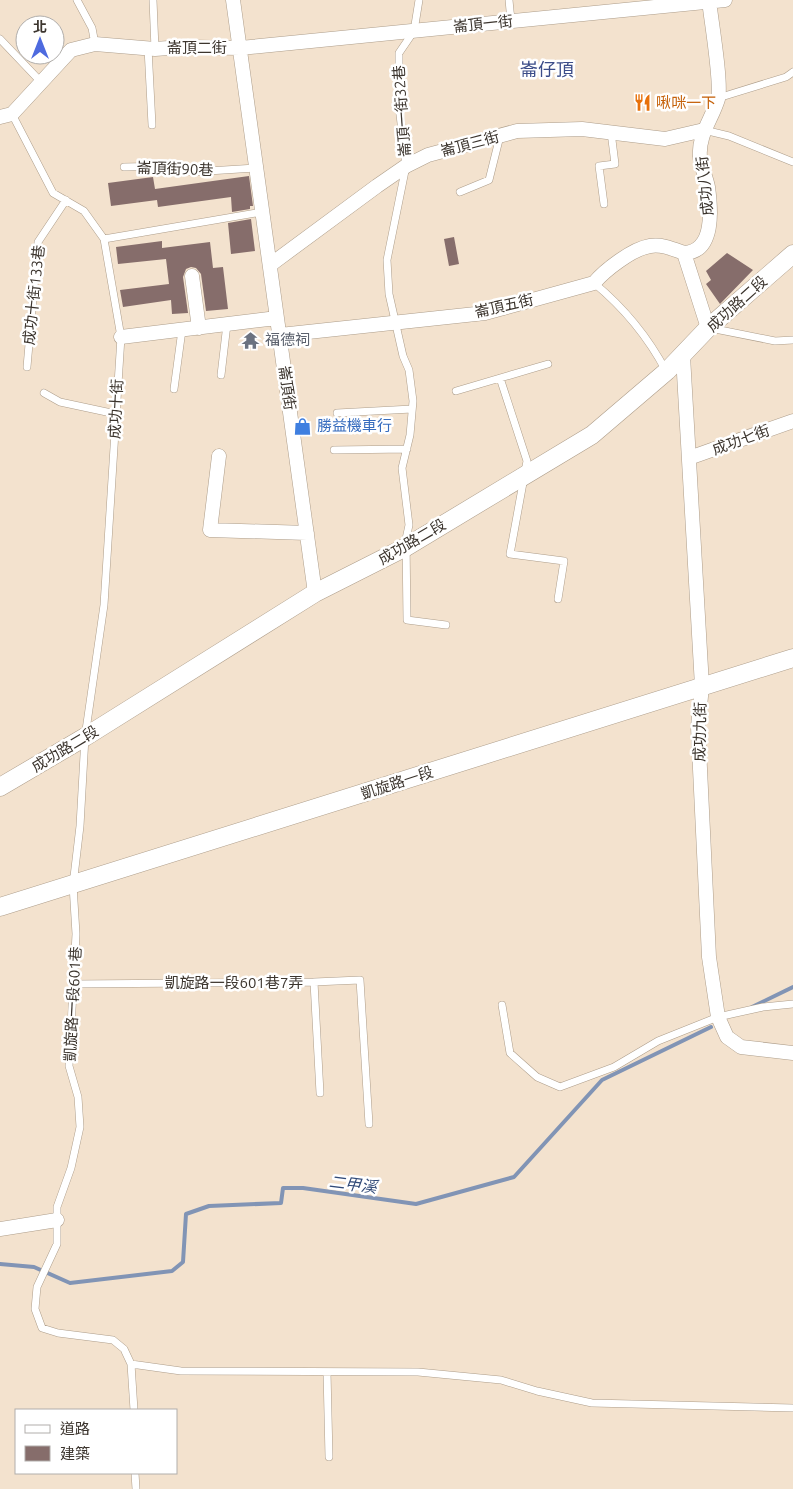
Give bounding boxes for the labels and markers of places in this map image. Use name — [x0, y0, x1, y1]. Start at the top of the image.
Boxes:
restaurant icon: 啾咪一下 — [632, 93, 652, 113]
place label: 啾咪一下 — [656, 94, 716, 111]
temple icon: 福德祠 — [241, 330, 261, 350]
place label: 福德祠 — [265, 331, 310, 348]
shop icon: 勝益機車行 — [293, 416, 313, 436]
place label: 勝益機車行 — [317, 417, 392, 434]

